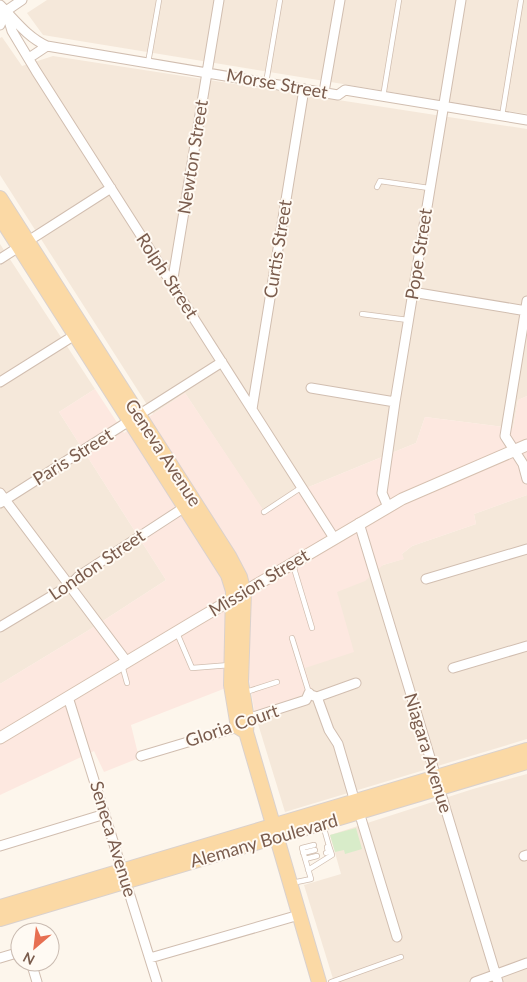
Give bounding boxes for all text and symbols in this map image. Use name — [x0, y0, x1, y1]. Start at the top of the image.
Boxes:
street label: Morse Street — [225, 63, 330, 103]
street label: Newton Street — [172, 97, 212, 216]
street label: Curtis Street — [258, 198, 296, 300]
street label: Pope Street — [400, 206, 436, 301]
street label: Rolph Street — [132, 229, 204, 323]
street label: Geneva Avenue — [121, 395, 207, 510]
street label: Paris Street — [28, 423, 117, 489]
street label: London Street — [44, 524, 149, 604]
street label: Mission Street — [204, 543, 313, 621]
street label: Niagara Avenue — [400, 690, 458, 815]
street label: Gloria Court — [182, 699, 282, 751]
street label: Seneca Avenue — [86, 778, 142, 899]
street label: Alemany Boulevard — [187, 808, 340, 872]
north arrow — [10, 922, 60, 972]
text: N — [20, 949, 37, 969]

